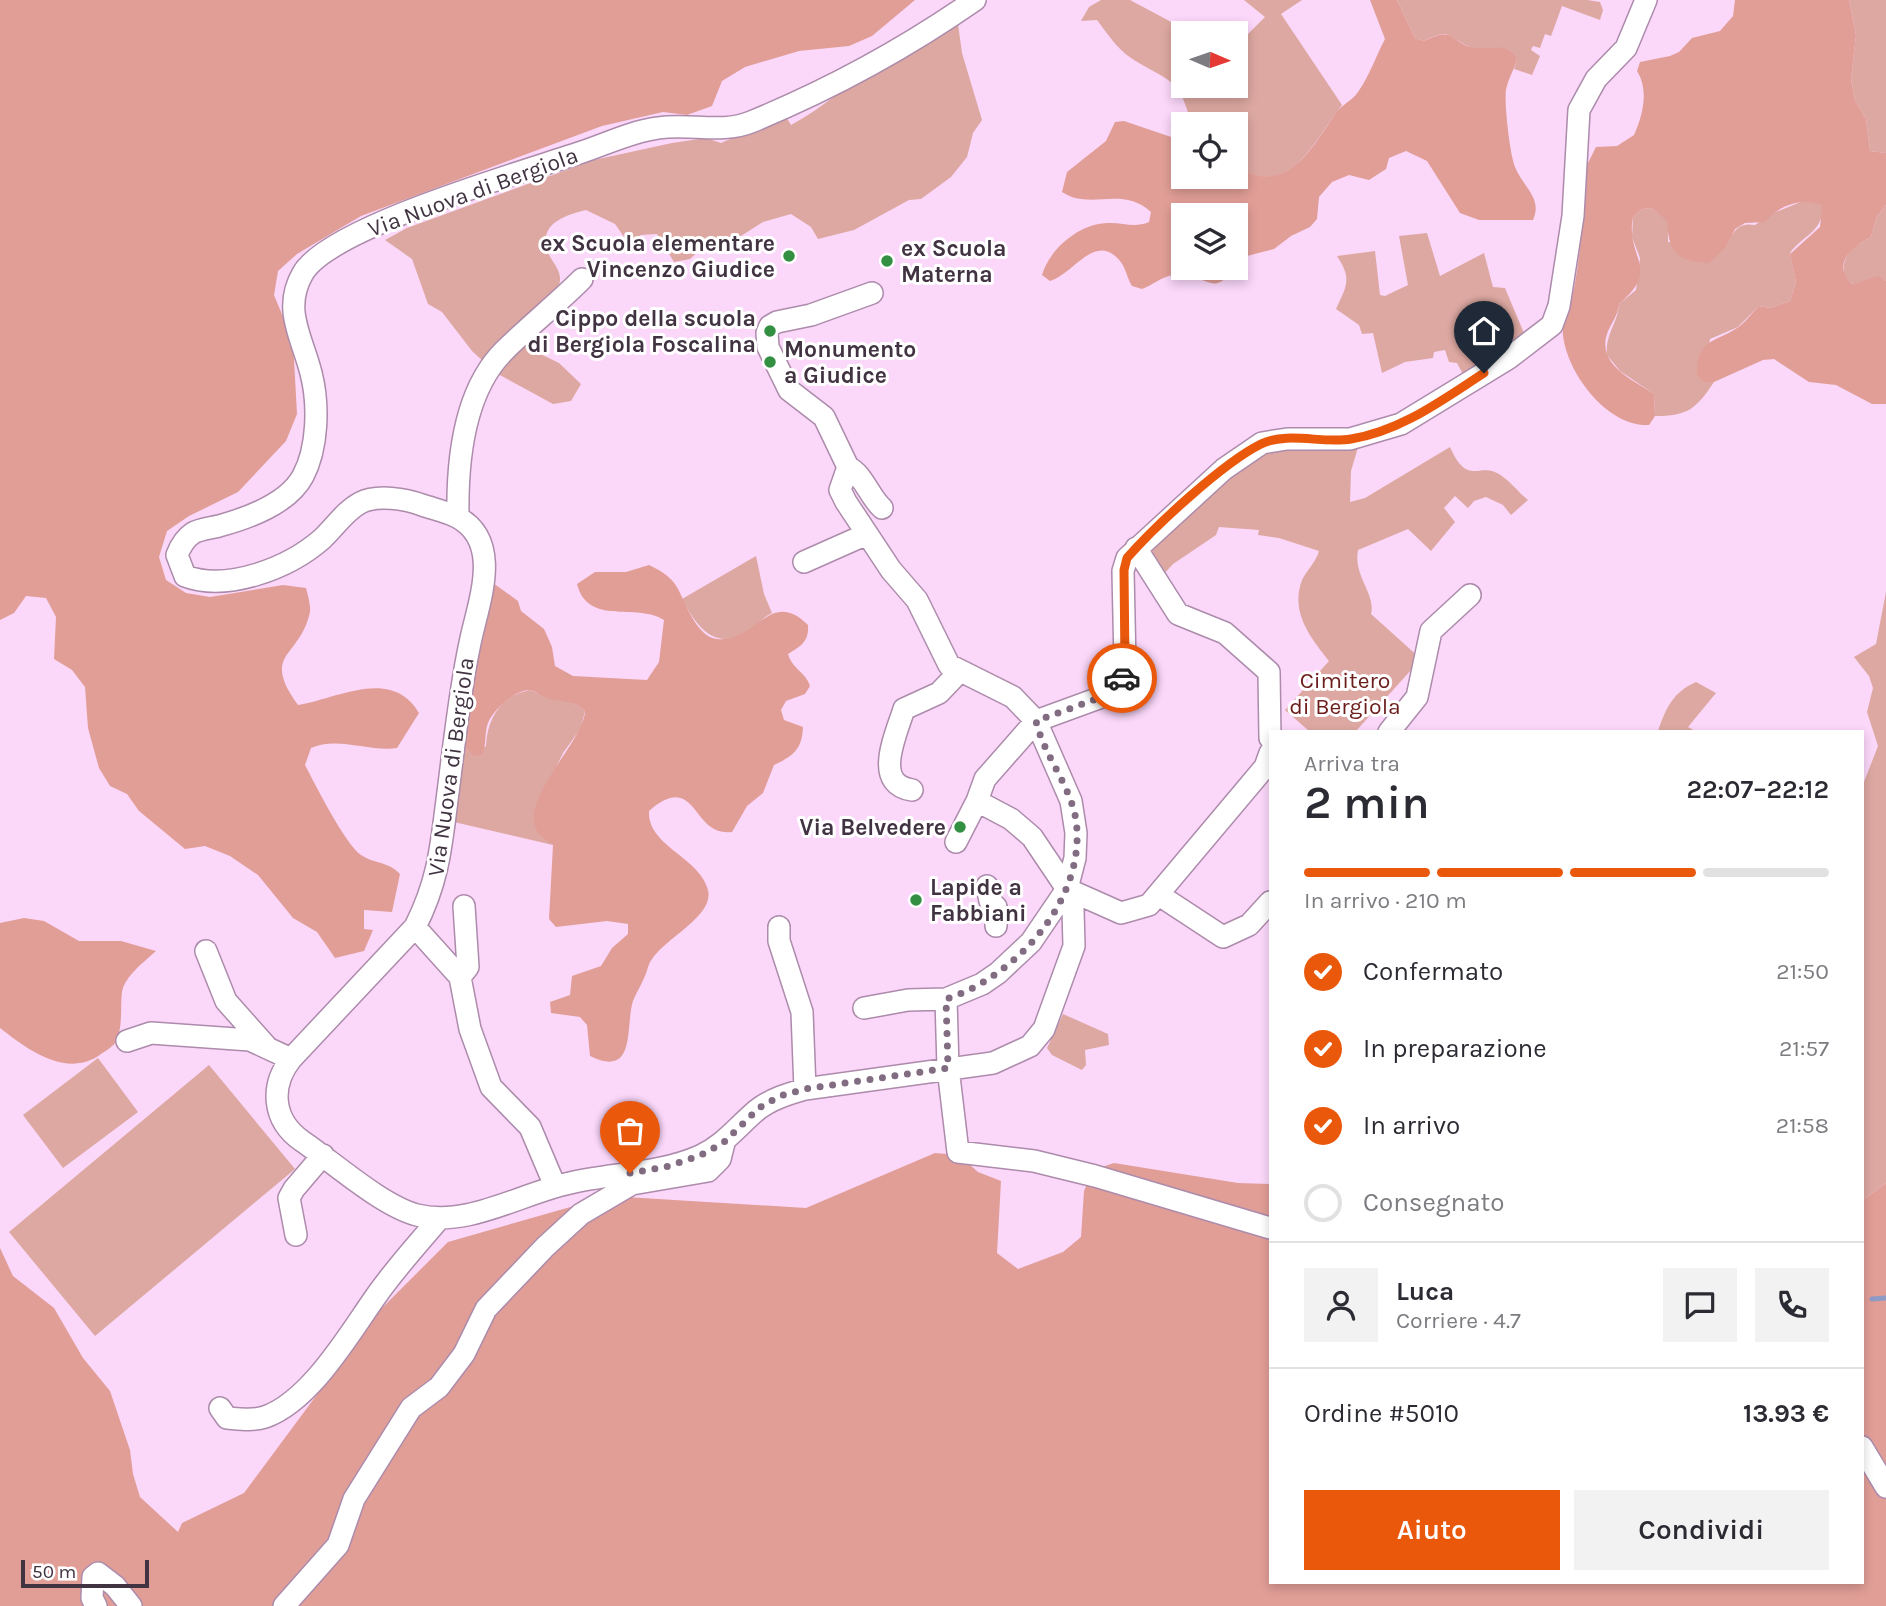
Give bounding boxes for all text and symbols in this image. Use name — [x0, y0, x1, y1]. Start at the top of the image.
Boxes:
north arrow — [1171, 21, 1248, 98]
map controls — [1171, 21, 1248, 280]
button: locate — [1171, 112, 1248, 189]
street label: Via Nuova di Bergiola — [364, 141, 582, 243]
button: layers — [1171, 203, 1248, 280]
place label: ex Scuola elementare Vincenzo Giudice — [540, 230, 775, 283]
place label: ex Scuola Materna — [901, 235, 1006, 288]
marker: ex Scuola elementare Vincenzo Giudice — [781, 248, 797, 264]
marker: ex Scuola Materna — [879, 253, 895, 269]
pin — [1454, 301, 1514, 373]
place label: Cippo della scuola di Bergiola Foscalina — [527, 305, 756, 358]
icon: home — [1465, 312, 1503, 350]
marker: Cippo della scuola di Bergiola Foscalina — [762, 323, 778, 339]
place label: Monumento a Giudice — [784, 336, 916, 389]
marker: Monumento a Giudice — [762, 354, 778, 370]
courier — [1087, 643, 1157, 713]
street label: Via Nuova di Bergiola — [422, 656, 480, 878]
icon: car — [1103, 659, 1141, 697]
park label: Cimitero di Bergiola — [1289, 667, 1401, 720]
text: Arriva tra — [1304, 750, 1400, 777]
text: 22:07–22:12 — [1687, 774, 1829, 805]
text: 2 min — [1304, 776, 1430, 830]
place label: Via Belvedere — [800, 814, 946, 841]
marker: Via Belvedere — [952, 819, 968, 835]
place label: Lapide a Fabbiani — [930, 874, 1027, 927]
text: In arrivo · 210 m — [1304, 887, 1467, 914]
marker: Lapide a Fabbiani — [908, 892, 924, 908]
icon: check — [1304, 953, 1342, 991]
text: Confermato — [1363, 956, 1503, 987]
text: 21:50 — [1776, 958, 1829, 985]
icon: check — [1304, 1030, 1342, 1068]
text: In preparazione — [1363, 1033, 1547, 1064]
text: 21:57 — [1779, 1035, 1829, 1062]
pin — [600, 1101, 660, 1173]
icon: check — [1304, 1107, 1342, 1145]
text: In arrivo — [1363, 1110, 1460, 1141]
icon: bag — [611, 1112, 649, 1150]
text: 21:58 — [1776, 1112, 1829, 1139]
text: Consegnato — [1363, 1187, 1505, 1218]
button: person — [1304, 1268, 1378, 1342]
button: chat — [1663, 1268, 1737, 1342]
button: phone — [1755, 1268, 1829, 1342]
text: Luca — [1396, 1276, 1454, 1307]
text: Corriere · 4.7 — [1396, 1307, 1521, 1334]
text: Ordine #5010 — [1304, 1398, 1459, 1429]
text: 13.93 € — [1743, 1398, 1829, 1429]
button: Aiuto — [1304, 1490, 1560, 1570]
button: Condividi — [1574, 1490, 1829, 1570]
scale bar — [21, 1557, 149, 1589]
text: 50 m — [32, 1561, 76, 1583]

